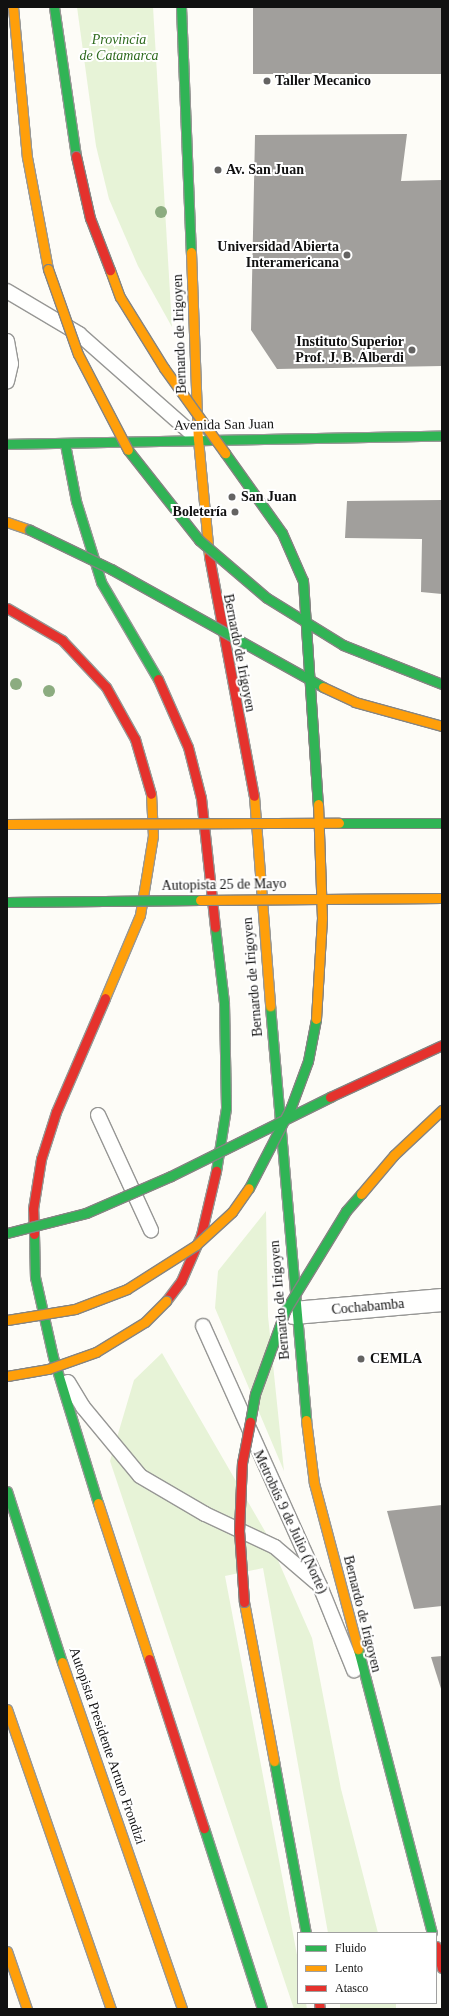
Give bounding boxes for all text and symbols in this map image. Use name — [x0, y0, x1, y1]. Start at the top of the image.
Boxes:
park label: Provincia de Catamarca — [79, 32, 159, 64]
place label: Taller Mecanico — [275, 73, 371, 89]
marker: Taller Mecanico — [262, 76, 272, 86]
place label: Av. San Juan — [226, 162, 304, 178]
marker: Av. San Juan — [213, 165, 223, 175]
place label: Universidad Abierta Interamericana — [216, 239, 339, 272]
marker: Universidad Abierta Interamericana — [342, 250, 352, 260]
street label: Bernardo de Irigoyen — [170, 274, 190, 394]
place label: Instituto Superior Prof. J. B. Alberdi — [295, 334, 404, 366]
marker: Instituto Superior Prof. J. B. Alberdi — [407, 345, 417, 355]
street label: Avenida San Juan — [174, 416, 274, 434]
place label: San Juan — [241, 489, 297, 505]
marker: San Juan — [226, 491, 238, 503]
place label: Boletería — [173, 504, 227, 520]
marker: Boletería — [230, 507, 240, 517]
street label: Bernardo de Irigoyen — [219, 593, 259, 713]
street label: Autopista 25 de Mayo — [161, 876, 287, 894]
street label: Bernardo de Irigoyen — [239, 917, 267, 1037]
street label: Bernardo de Irigoyen — [266, 1240, 294, 1360]
street label: Cochabamba — [331, 1295, 405, 1319]
place label: CEMLA — [370, 1351, 422, 1367]
marker: CEMLA — [355, 1353, 367, 1365]
street label: Metrobús 9 de Julio (Norte) — [249, 1448, 331, 1596]
street label: Bernardo de Irigoyen — [339, 1554, 385, 1674]
street label: Autopista Presidente Arturo Frondizi — [65, 1645, 149, 1847]
legend — [297, 1932, 437, 2004]
text: Fluido — [335, 1941, 366, 1955]
text: Lento — [335, 1961, 363, 1975]
text: Atasco — [335, 1981, 368, 1995]

